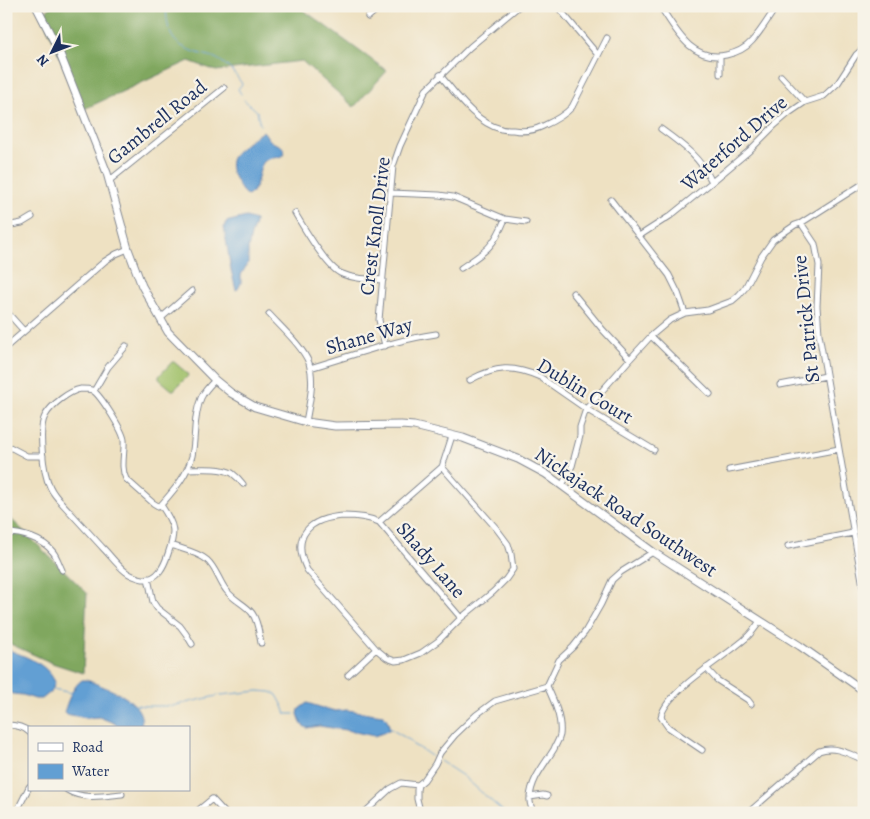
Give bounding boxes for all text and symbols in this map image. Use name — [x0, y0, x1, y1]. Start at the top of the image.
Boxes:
north arrow — [28, 28, 78, 78]
text: N — [32, 50, 53, 71]
street label: Gambrell Road — [101, 73, 213, 171]
street label: Waterford Drive — [674, 89, 793, 197]
street label: Crest Knoll Drive — [353, 155, 397, 297]
street label: St Patrick Drive — [786, 254, 826, 384]
street label: Shane Way — [322, 310, 417, 361]
street label: Dublin Court — [532, 352, 638, 430]
street label: Nickajack Road Southwest — [529, 441, 723, 583]
street label: Shady Lane — [390, 516, 472, 604]
legend — [28, 726, 190, 792]
text: Road — [72, 737, 104, 757]
text: Water — [71, 761, 109, 781]

